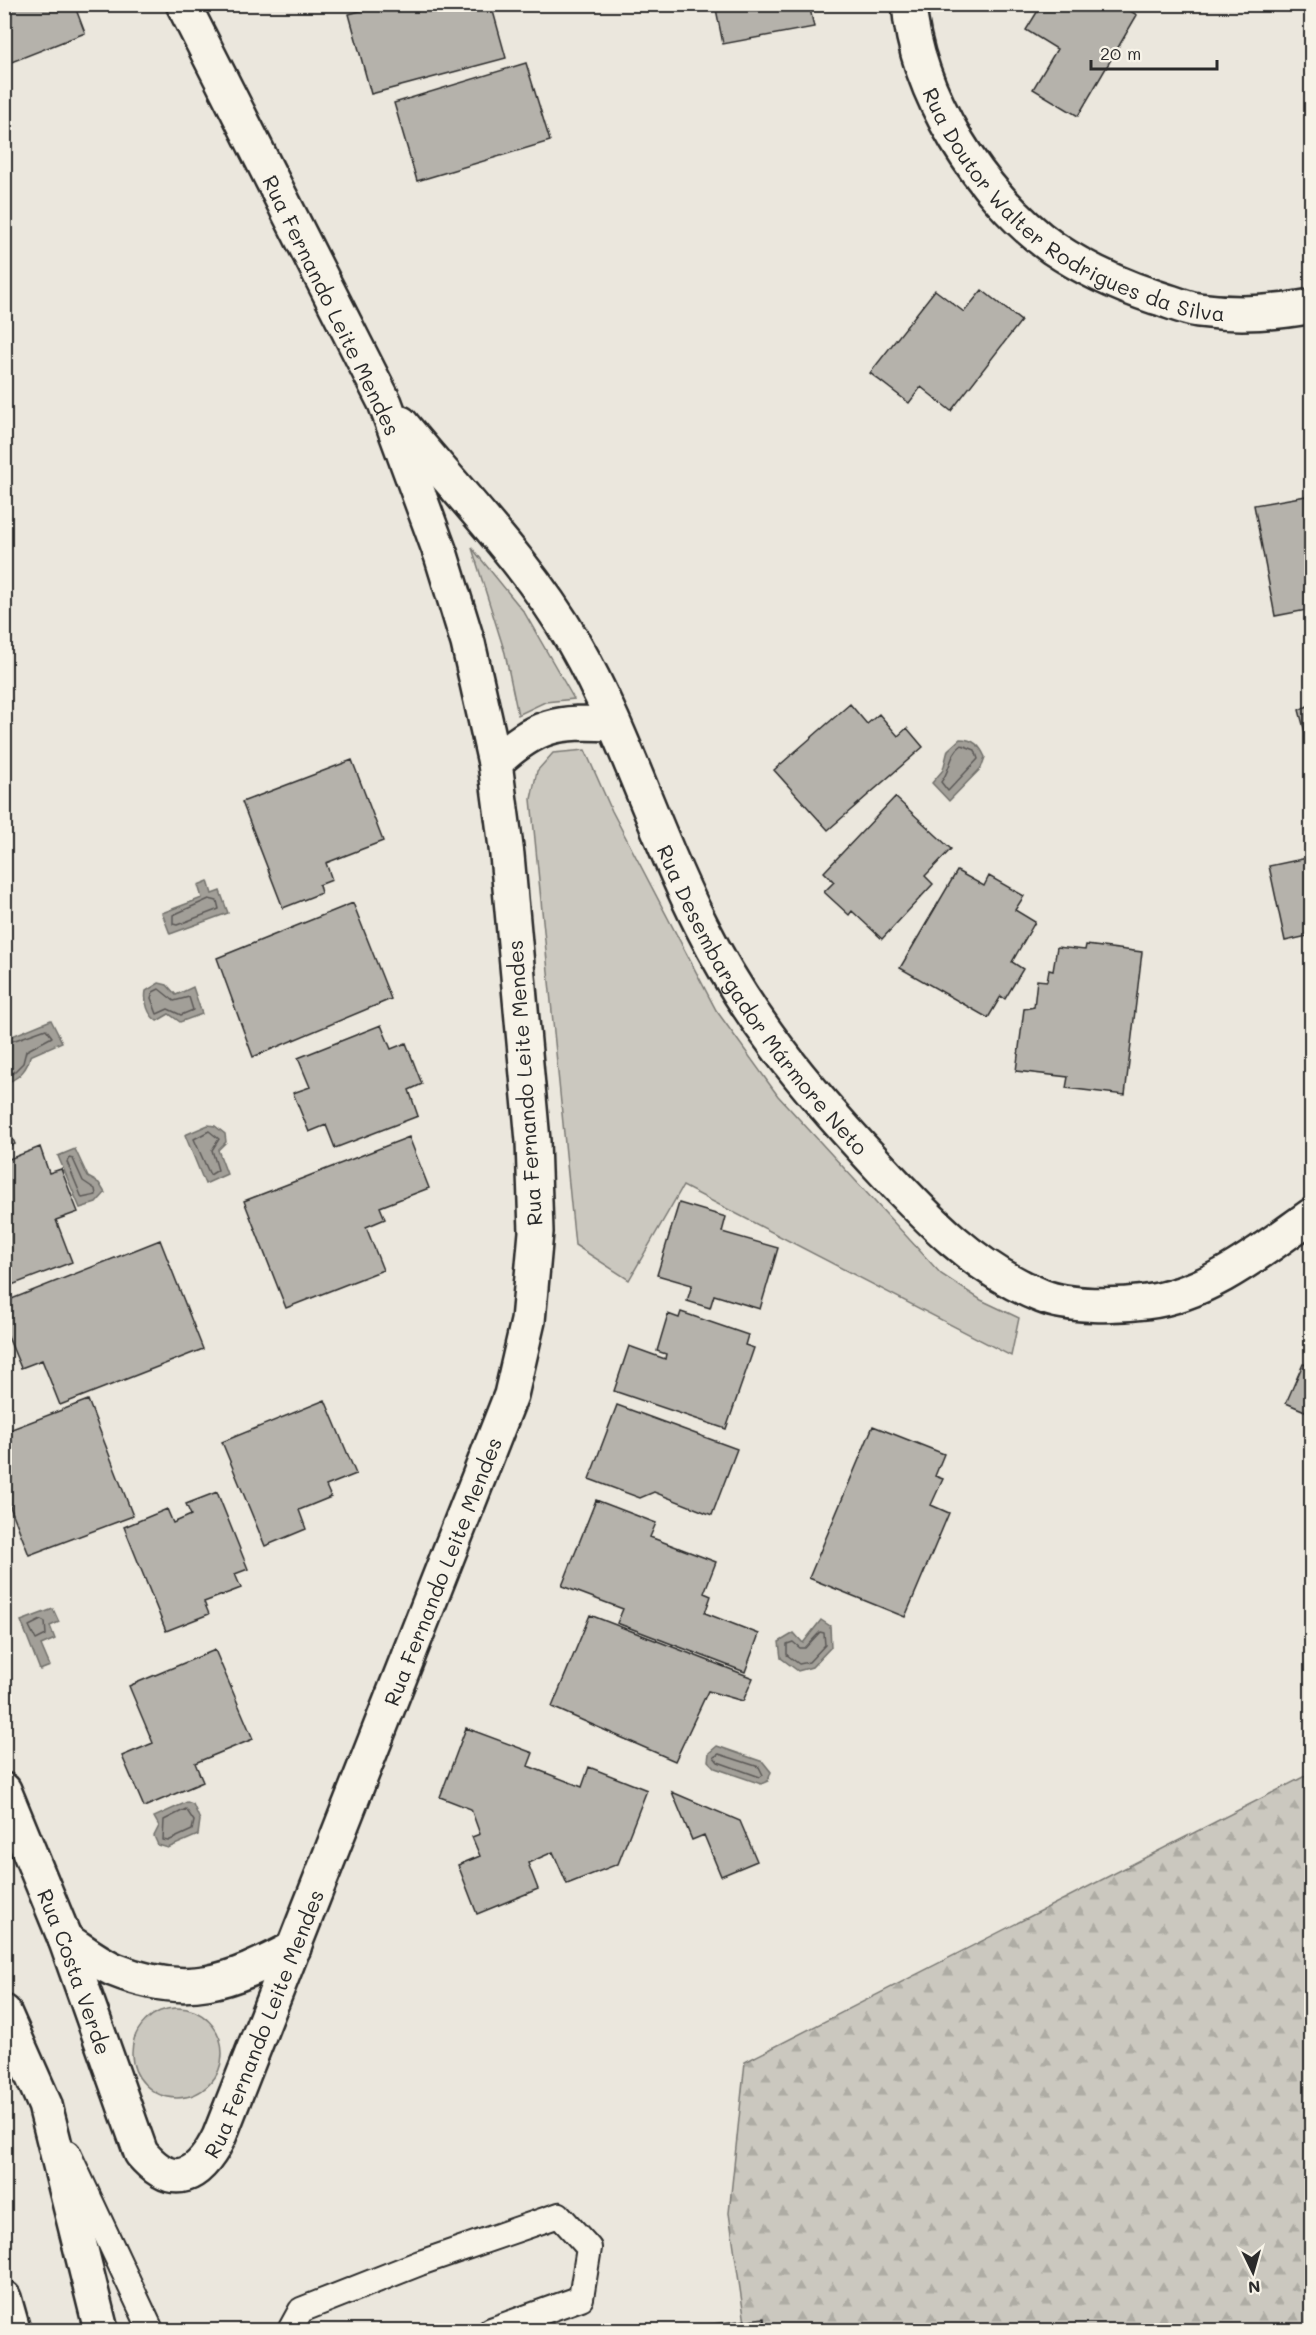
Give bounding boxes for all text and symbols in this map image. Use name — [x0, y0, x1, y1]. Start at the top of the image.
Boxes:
scale bar — [1091, 33, 1217, 71]
text: 20 m — [1100, 41, 1141, 65]
street label: Rua Doutor Walter Rodrigues da Silva — [918, 83, 1226, 326]
street label: Rua Fernando Leite Mendes — [257, 170, 407, 440]
street label: Rua Desembargador Mármore Neto — [652, 840, 875, 1160]
street label: Rua Fernando Leite Mendes — [501, 939, 547, 1227]
street label: Rua Fernando Leite Mendes — [377, 1433, 507, 1709]
street label: Rua Costa Verde — [32, 1884, 118, 2058]
street label: Rua Fernando Leite Mendes — [197, 1885, 329, 2163]
north arrow — [1223, 2242, 1283, 2302]
text: N — [1247, 2276, 1261, 2298]

